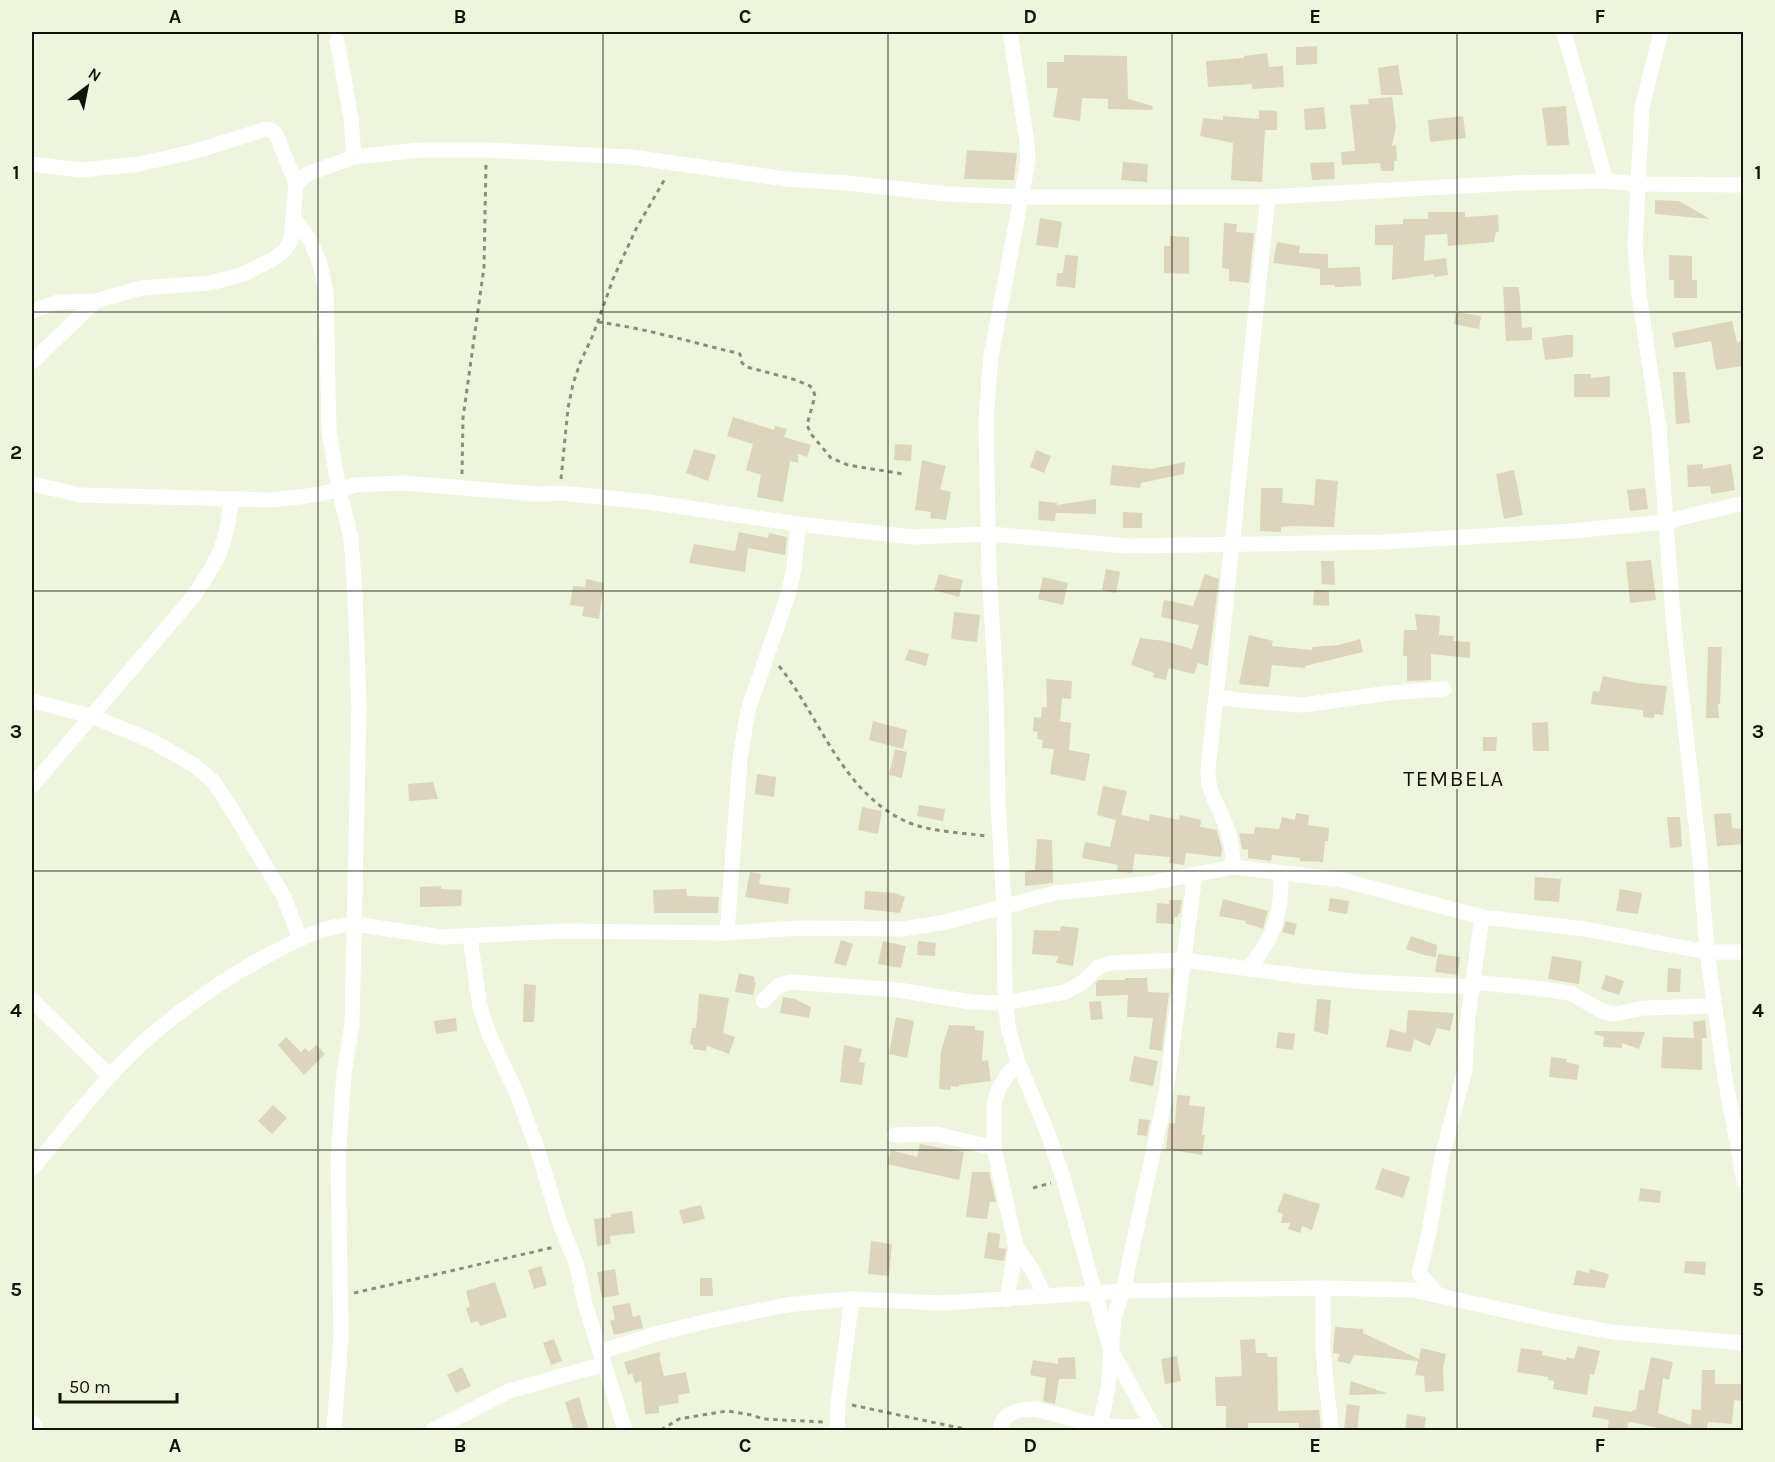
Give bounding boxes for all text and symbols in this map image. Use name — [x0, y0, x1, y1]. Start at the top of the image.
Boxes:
text: A — [169, 5, 182, 28]
text: B — [454, 5, 466, 28]
text: C — [739, 5, 751, 28]
text: D — [1023, 5, 1037, 28]
text: E — [1309, 5, 1321, 28]
text: F — [1595, 5, 1606, 28]
north arrow — [57, 57, 117, 117]
text: N — [85, 64, 105, 86]
text: 1 — [12, 161, 20, 184]
text: 1 — [1754, 161, 1762, 184]
text: 2 — [10, 441, 22, 464]
text: 2 — [1752, 441, 1764, 464]
text: 3 — [10, 720, 22, 743]
text: 3 — [1752, 720, 1764, 743]
district label: TEMBELA — [1403, 766, 1505, 792]
text: 4 — [10, 999, 22, 1022]
text: 4 — [1752, 999, 1764, 1022]
text: 5 — [10, 1278, 22, 1301]
text: 5 — [1752, 1278, 1764, 1301]
scale bar — [60, 1366, 177, 1404]
text: 50 m — [69, 1376, 111, 1398]
text: A — [169, 1434, 182, 1457]
text: B — [454, 1434, 466, 1457]
text: C — [739, 1434, 751, 1457]
text: D — [1023, 1434, 1037, 1457]
text: E — [1309, 1434, 1321, 1457]
text: F — [1595, 1434, 1606, 1457]

